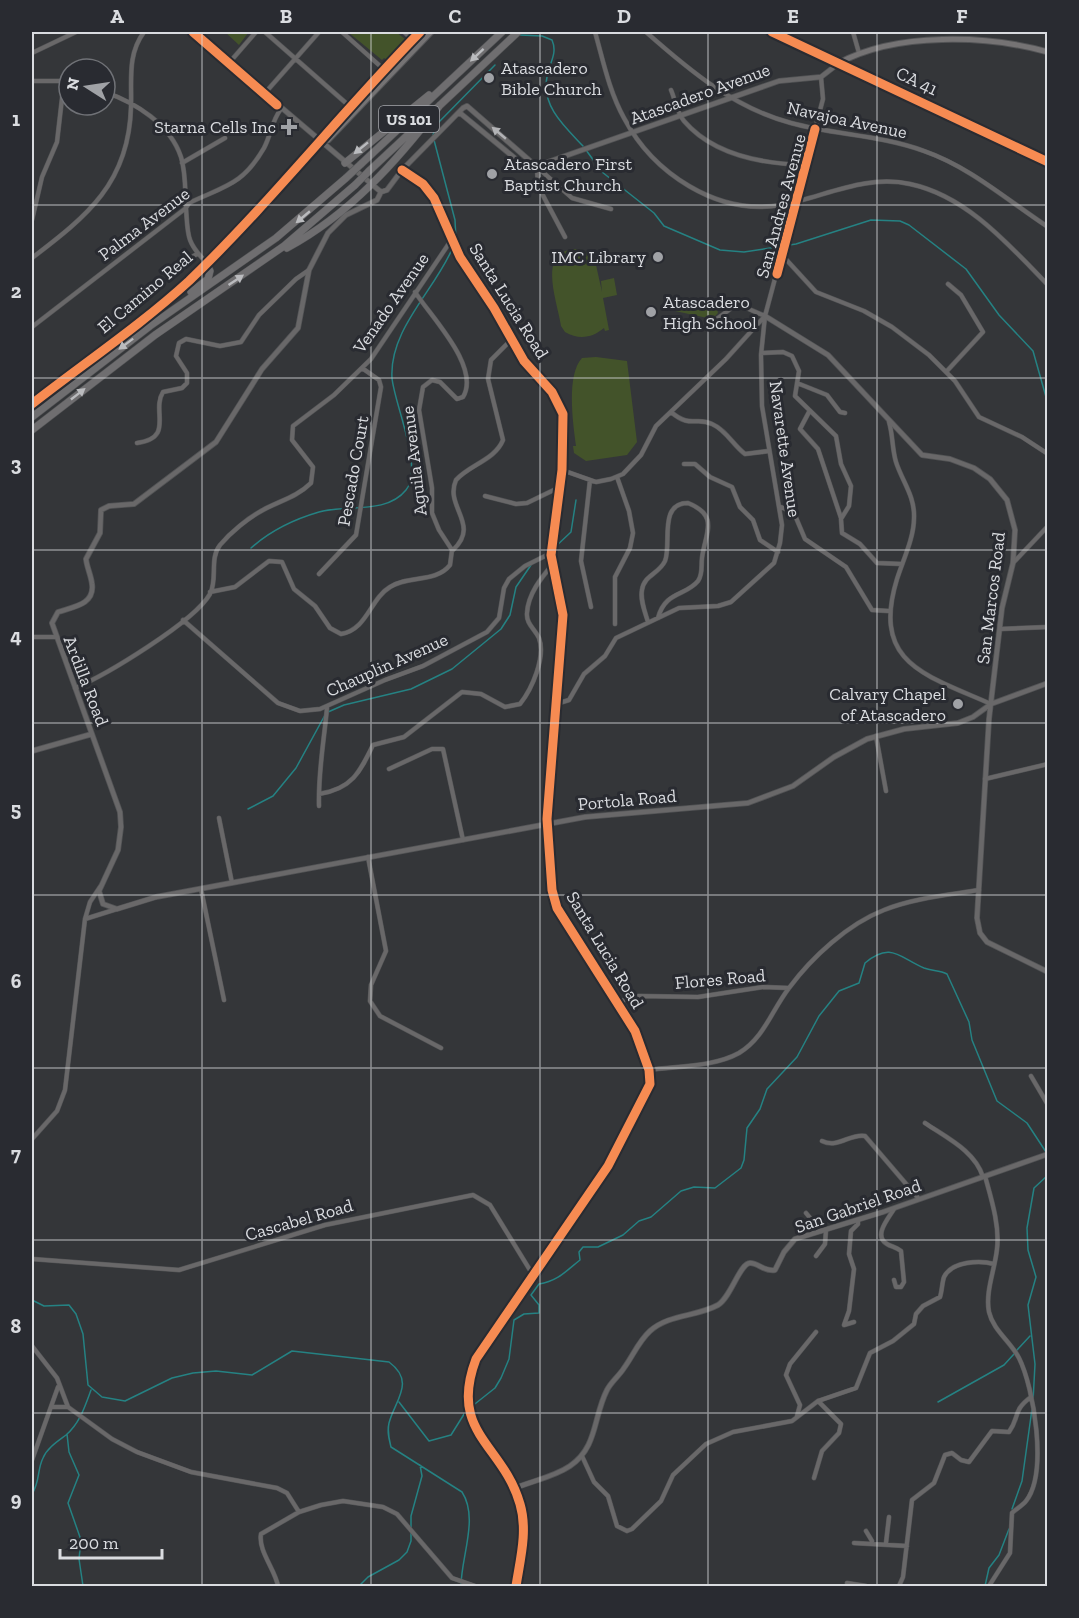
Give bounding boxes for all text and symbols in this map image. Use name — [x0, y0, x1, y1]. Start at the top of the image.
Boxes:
text: A — [110, 4, 124, 28]
text: B — [280, 4, 292, 28]
text: C — [449, 4, 462, 28]
text: D — [617, 4, 631, 28]
text: E — [787, 4, 799, 28]
text: F — [956, 4, 968, 28]
one-way arrow — [470, 48, 485, 62]
north arrow — [57, 57, 117, 117]
place label: Atascadero Bible Church — [501, 57, 602, 100]
street label: Atascadero Avenue — [627, 58, 773, 130]
street label: CA 41 — [893, 62, 941, 100]
marker: Atascadero Bible Church — [482, 71, 496, 85]
text: N — [62, 76, 83, 92]
street label: Navajoa Avenue — [785, 97, 909, 143]
road number: US 101 — [379, 106, 439, 132]
text: 1 — [12, 107, 20, 131]
place label: Starna Cells Inc — [154, 116, 276, 138]
marker: Starna Cells Inc — [280, 118, 298, 136]
one-way arrow — [491, 126, 507, 139]
street label: San Andres Avenue — [751, 131, 811, 281]
one-way arrow — [353, 141, 369, 154]
place label: Atascadero First Baptist Church — [504, 153, 632, 196]
marker: Atascadero First Baptist Church — [485, 167, 499, 181]
street label: Palma Avenue — [94, 183, 194, 265]
one-way arrow — [295, 210, 311, 223]
street label: Santa Lucia Road — [465, 239, 554, 363]
street label: El Camino Real — [93, 246, 197, 338]
place label: IMC Library — [551, 246, 647, 268]
street label: Venado Avenue — [348, 249, 434, 358]
marker: IMC Library — [651, 250, 665, 264]
one-way arrow — [227, 274, 243, 286]
text: 2 — [11, 279, 22, 303]
place label: Atascadero High School — [663, 291, 757, 334]
marker: Atascadero High School — [644, 305, 658, 319]
one-way arrow — [118, 337, 133, 349]
street label: Navarette Avenue — [765, 379, 805, 519]
one-way arrow — [70, 388, 85, 400]
street label: Aguila Avenue — [396, 405, 432, 517]
street label: Pescado Court — [332, 414, 374, 528]
text: 3 — [11, 452, 22, 476]
street label: San Marcos Road — [972, 531, 1010, 665]
text: 4 — [10, 624, 22, 648]
street label: Chauplin Avenue — [323, 628, 451, 702]
street label: Ardilla Road — [59, 633, 113, 729]
place label: Calvary Chapel of Atascadero — [829, 683, 946, 726]
marker: Calvary Chapel of Atascadero — [951, 697, 965, 711]
street label: Portola Road — [577, 785, 677, 815]
text: 5 — [11, 797, 21, 821]
street label: Santa Lucia Road — [561, 887, 649, 1013]
street label: Flores Road — [674, 964, 766, 994]
text: 6 — [11, 969, 22, 993]
text: 7 — [11, 1142, 21, 1166]
street label: San Gabriel Road — [792, 1174, 924, 1238]
street label: Cascabel Road — [243, 1194, 355, 1246]
text: 8 — [11, 1314, 22, 1338]
text: 9 — [11, 1487, 22, 1511]
scale bar — [60, 1522, 162, 1560]
text: 200 m — [69, 1532, 119, 1554]

